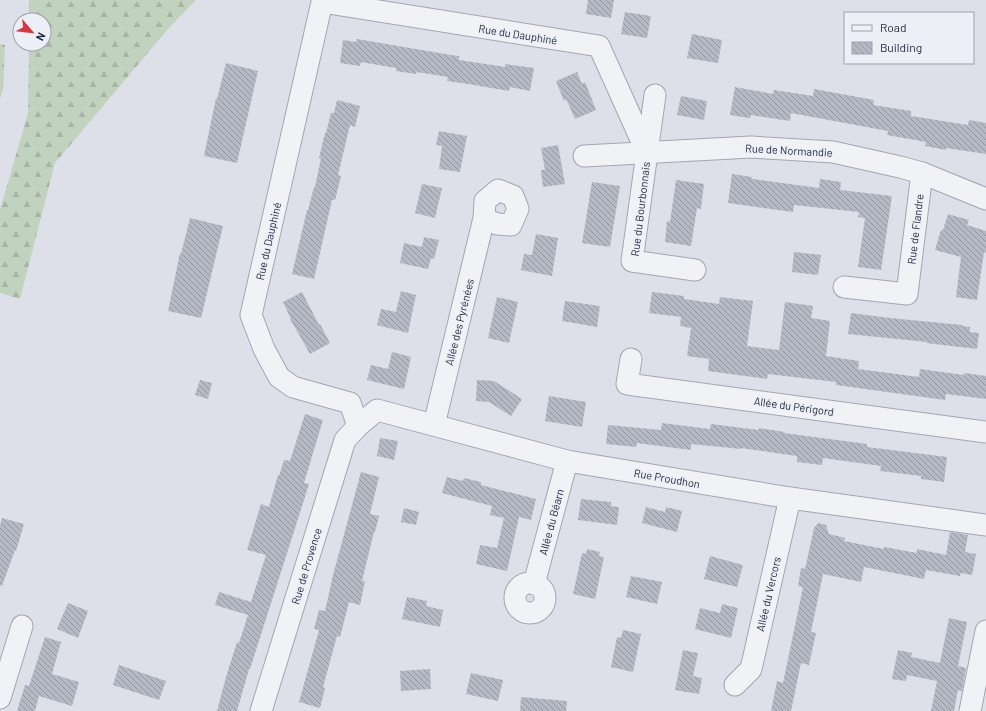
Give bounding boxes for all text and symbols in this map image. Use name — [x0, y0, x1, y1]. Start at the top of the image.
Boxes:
north arrow — [12, 12, 52, 52]
legend — [844, 12, 974, 64]
text: Road — [880, 20, 907, 34]
street label: Rue du Dauphiné — [478, 21, 558, 47]
text: N — [34, 31, 49, 43]
text: Building — [880, 40, 922, 54]
street label: Rue de Normandie — [745, 141, 833, 159]
street label: Rue du Bourbonnais — [628, 161, 652, 257]
street label: Rue de Flandre — [904, 193, 926, 265]
street label: Rue du Dauphiné — [253, 201, 283, 281]
street label: Allée des Pyrénées — [442, 277, 476, 367]
street label: Allée du Périgord — [753, 394, 835, 418]
street label: Rue Proudhon — [633, 466, 701, 490]
street label: Allée du Béarn — [536, 487, 566, 557]
street label: Rue de Provence — [288, 526, 324, 606]
street label: Allée du Vercors — [753, 555, 783, 633]

